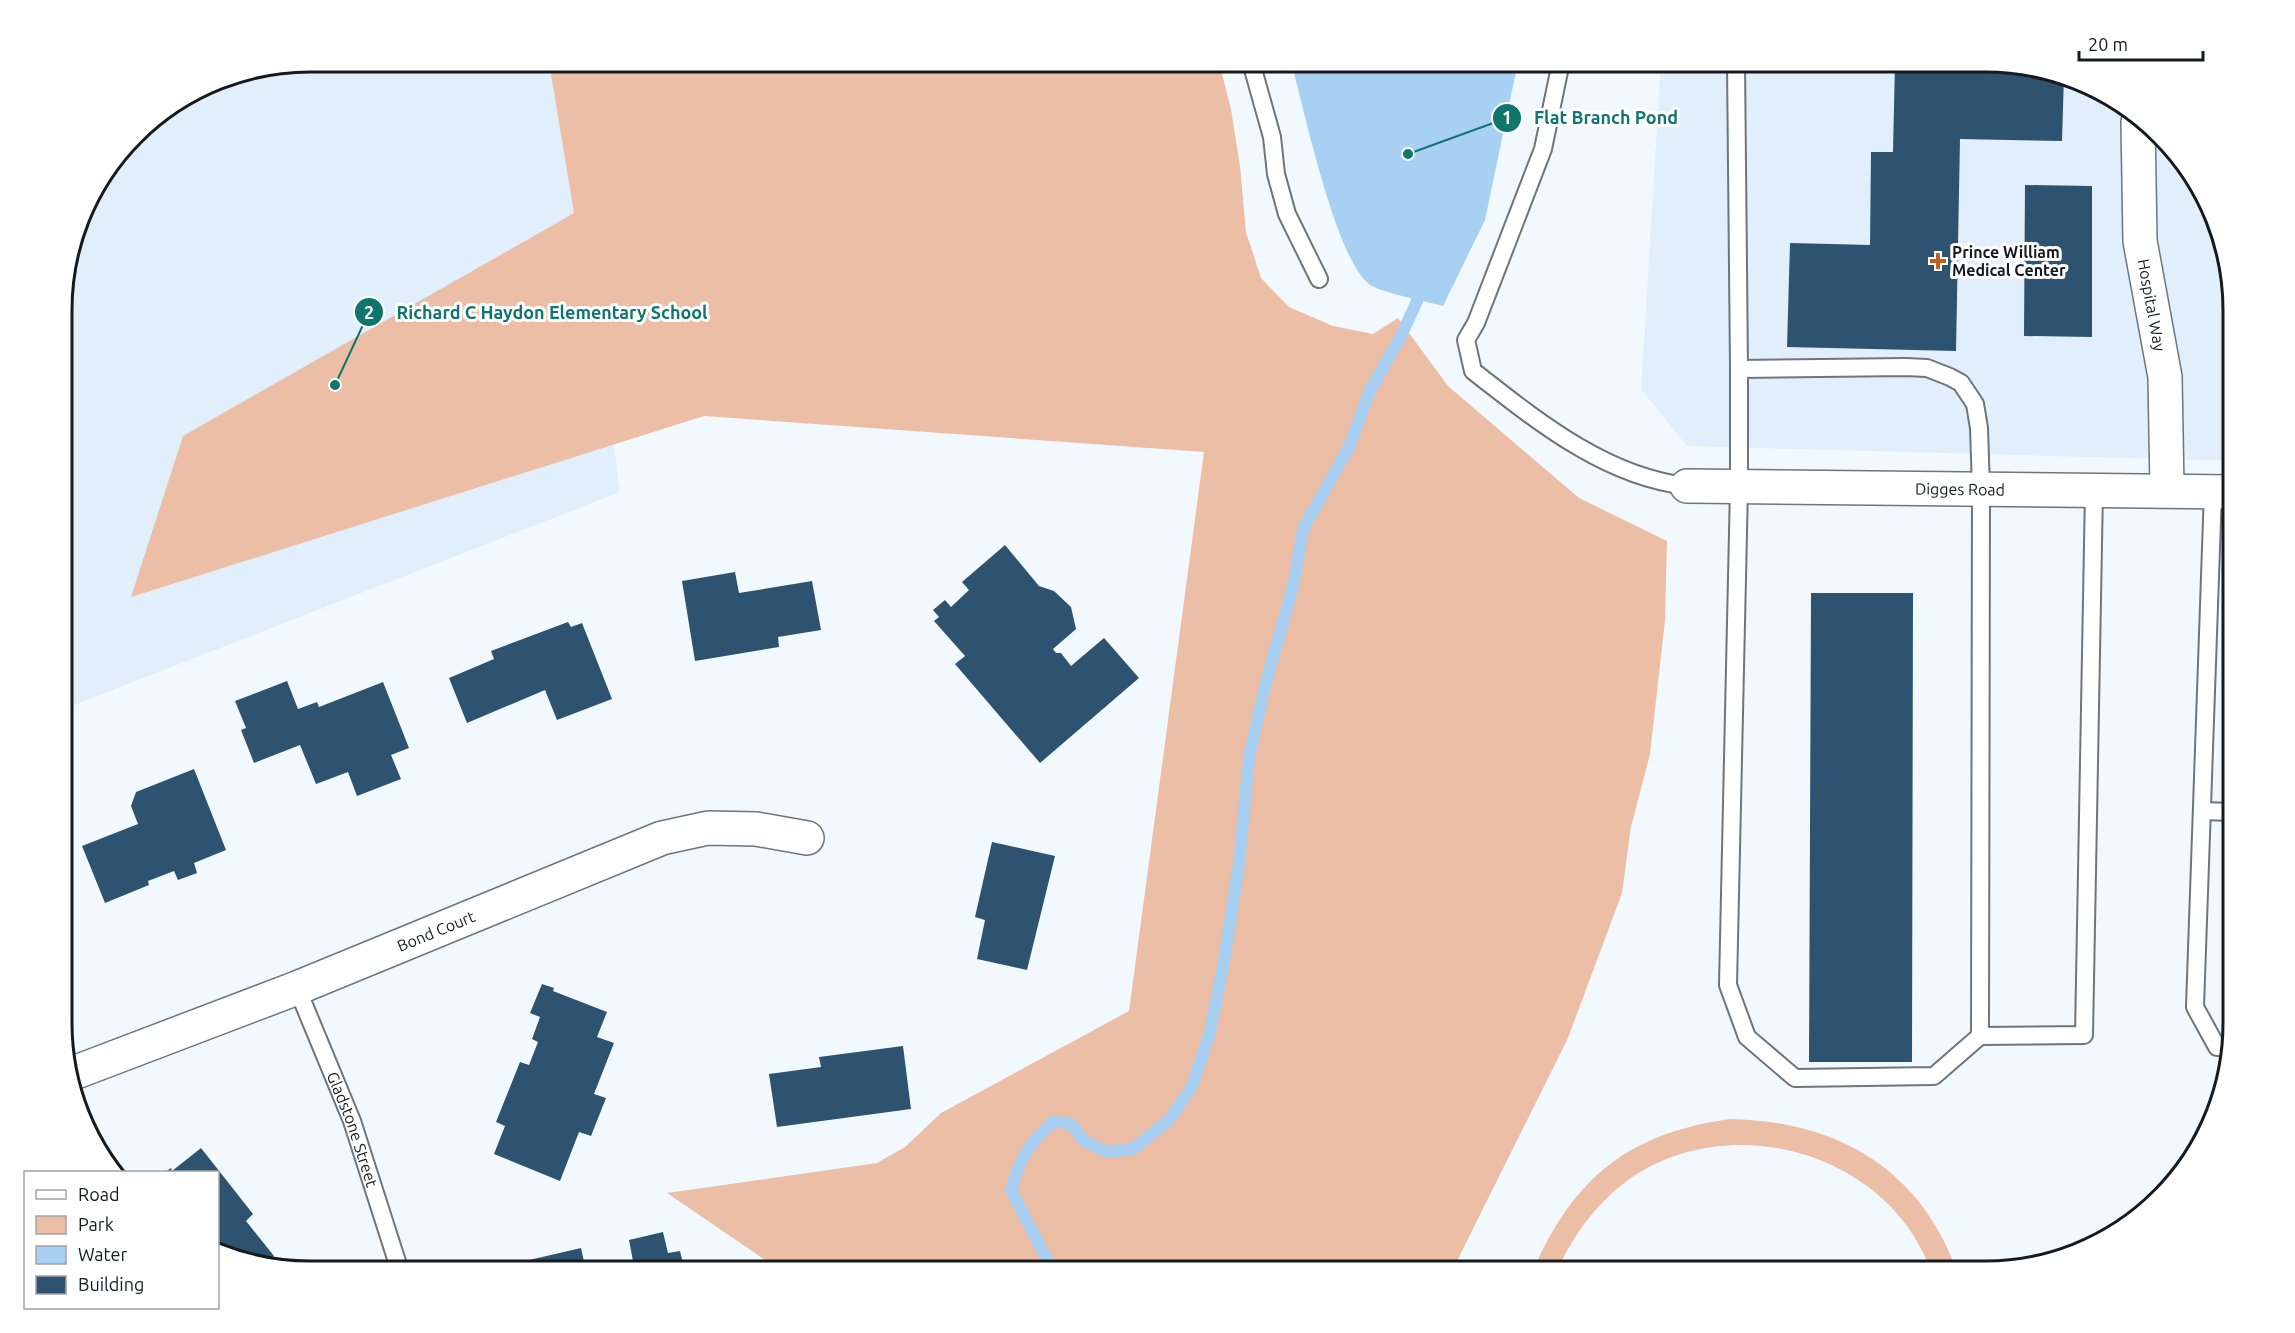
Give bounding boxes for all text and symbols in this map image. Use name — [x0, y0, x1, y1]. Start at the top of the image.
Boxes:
scale bar — [2079, 24, 2204, 62]
text: 20 m — [2088, 34, 2128, 54]
callout: Flat Branch Pond — [1492, 100, 1690, 136]
text: 1 — [1502, 107, 1512, 127]
text: Flat Branch Pond — [1534, 107, 1678, 127]
place label: Prince William Medical Center — [1952, 243, 2066, 279]
marker: Prince William Medical Center — [1929, 252, 1947, 270]
street label: Hospital Way — [2134, 257, 2169, 353]
callout: Richard C Haydon Elementary School — [354, 294, 719, 330]
text: 2 — [364, 302, 374, 322]
text: Richard C Haydon Elementary School — [396, 302, 708, 322]
street label: Digges Road — [1915, 480, 2005, 498]
street label: Bond Court — [394, 907, 478, 955]
street label: Gladstone Street — [324, 1069, 382, 1190]
legend — [24, 1171, 219, 1309]
text: Road — [78, 1184, 120, 1204]
text: Park — [78, 1214, 114, 1234]
text: Water — [78, 1244, 128, 1264]
text: Building — [78, 1274, 144, 1294]

